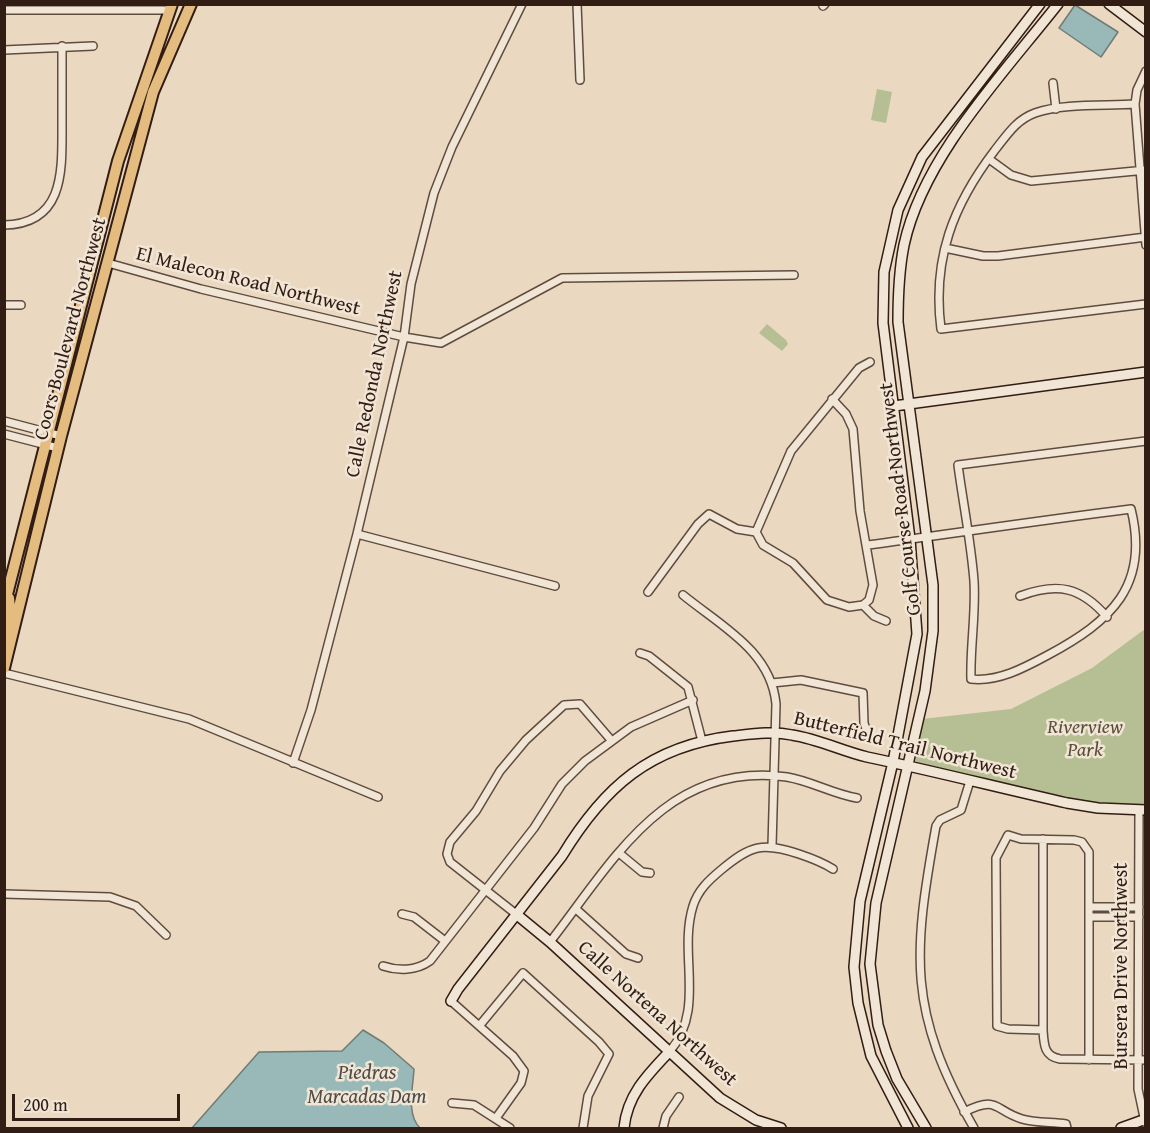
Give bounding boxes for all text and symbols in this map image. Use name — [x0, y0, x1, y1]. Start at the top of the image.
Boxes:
street label: Coors Boulevard Northwest — [30, 215, 112, 443]
street label: El Malecon Road Northwest — [134, 243, 362, 321]
street label: Calle Redonda Northwest — [341, 268, 409, 480]
street label: Golf Course Road Northwest — [875, 381, 927, 617]
street label: Butterfield Trail Northwest — [791, 707, 1019, 785]
park label: Riverview Park — [1047, 716, 1123, 763]
street label: Bursera Drive Northwest — [1110, 863, 1134, 1069]
street label: Calle Nortena Northwest — [572, 936, 742, 1092]
water label: Piedras Marcadas Dam — [307, 1061, 427, 1111]
scale bar — [15, 1082, 183, 1120]
text: 200 m — [23, 1091, 68, 1118]

